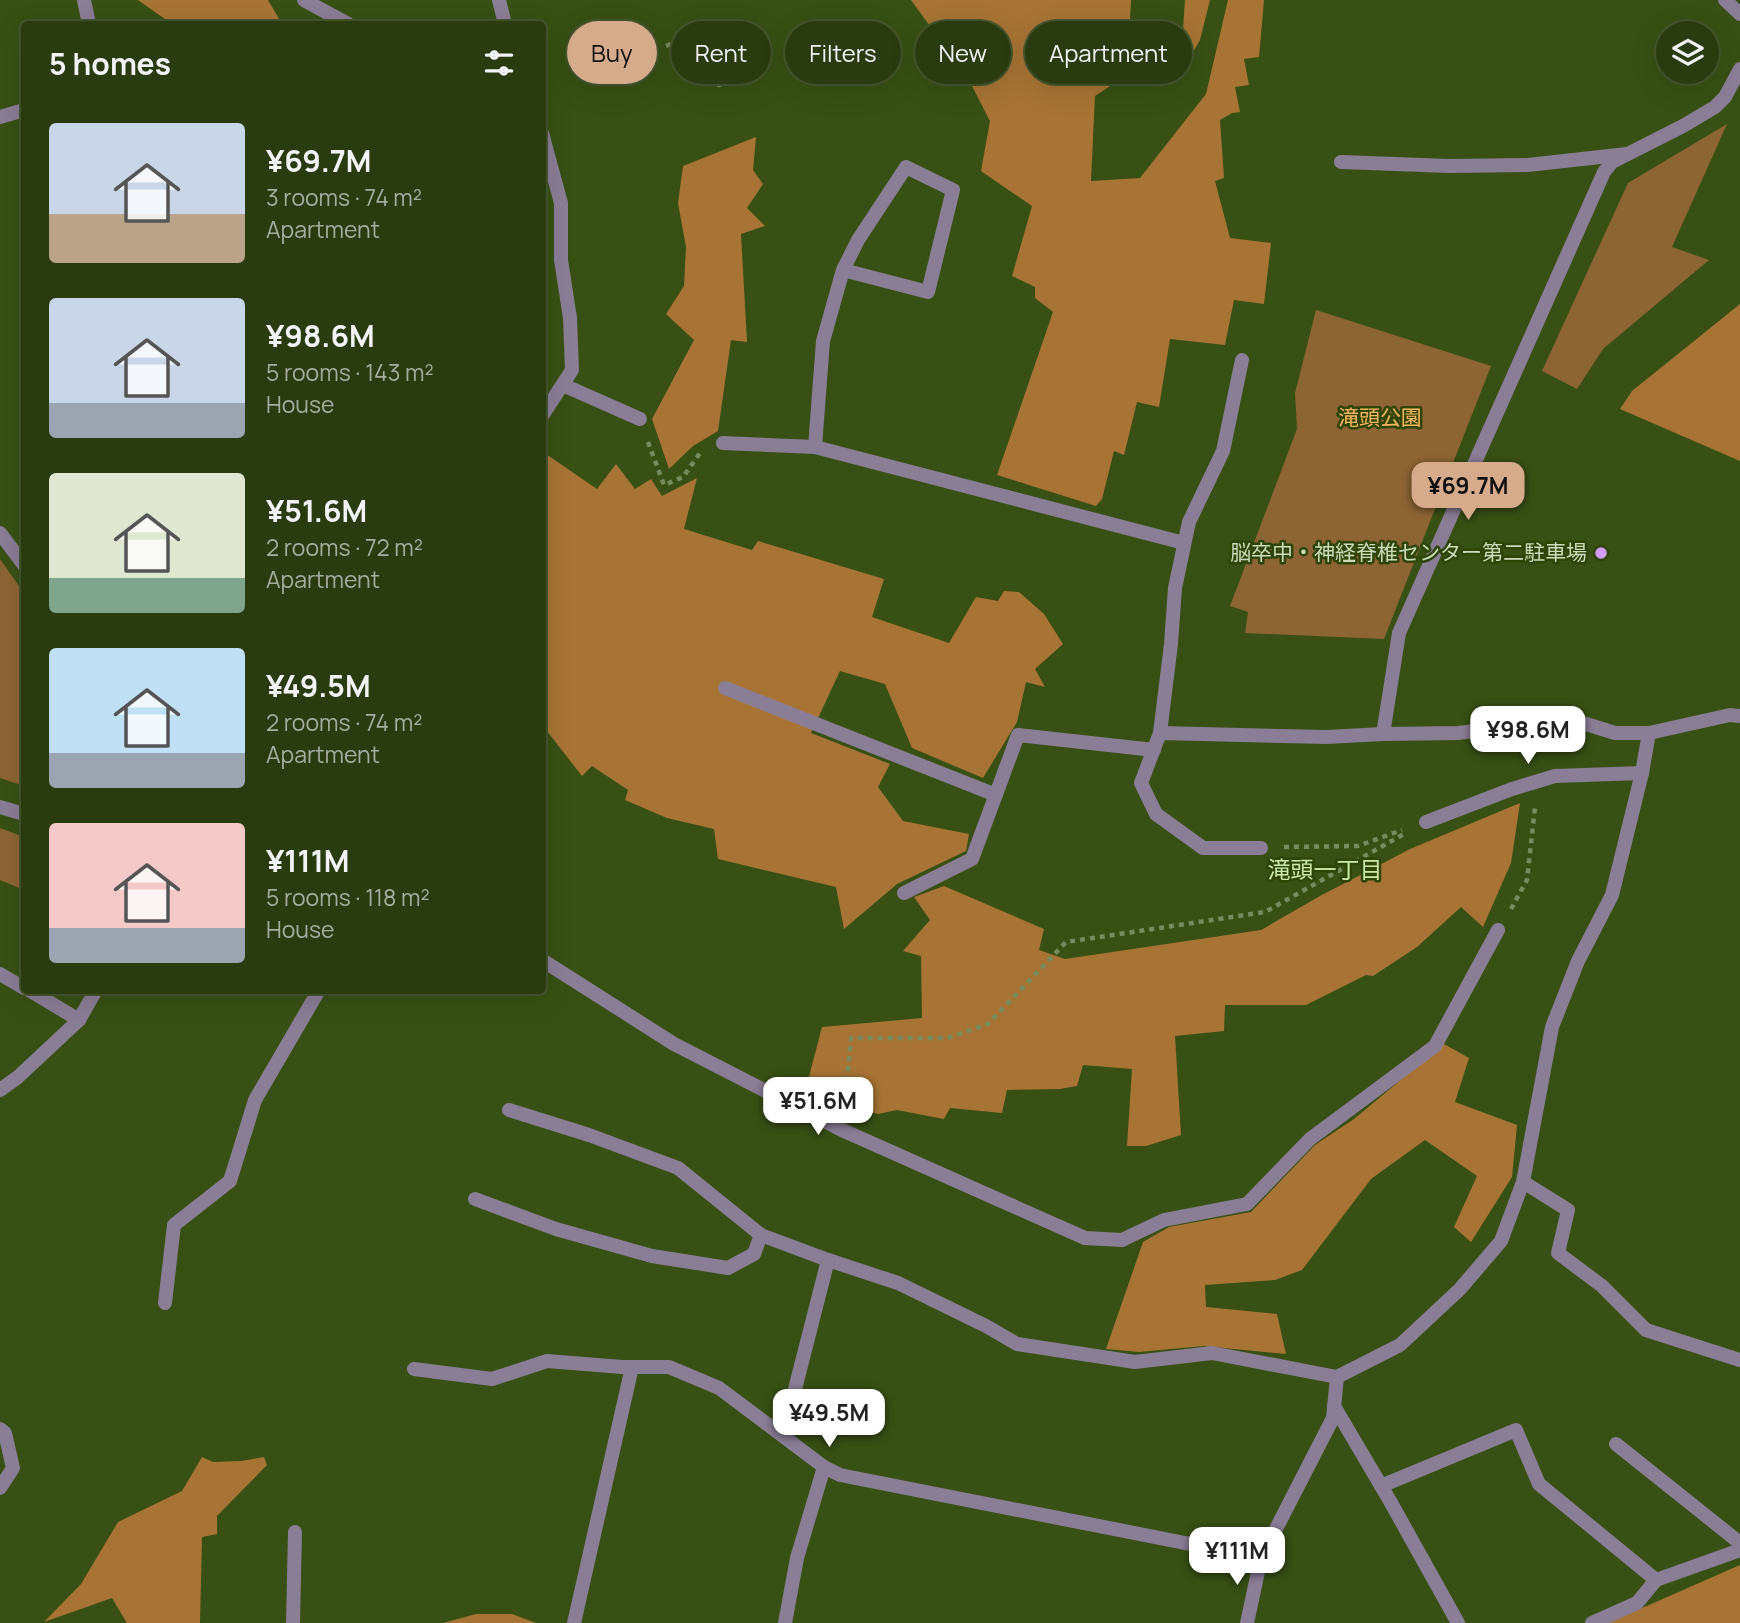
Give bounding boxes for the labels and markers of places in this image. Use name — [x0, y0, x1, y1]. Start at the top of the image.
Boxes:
pin: ¥69.7M — [1411, 462, 1525, 522]
place label: 脳卒中・神経脊椎センター第二駐車場 — [1230, 538, 1587, 566]
marker: 脳卒中・神経脊椎センター第二駐車場 — [1593, 545, 1609, 561]
pin: ¥98.6M — [1471, 706, 1585, 766]
pin: ¥51.6M — [761, 1078, 875, 1137]
pin: ¥49.5M — [772, 1390, 886, 1449]
pin: ¥111M — [1188, 1528, 1286, 1587]

